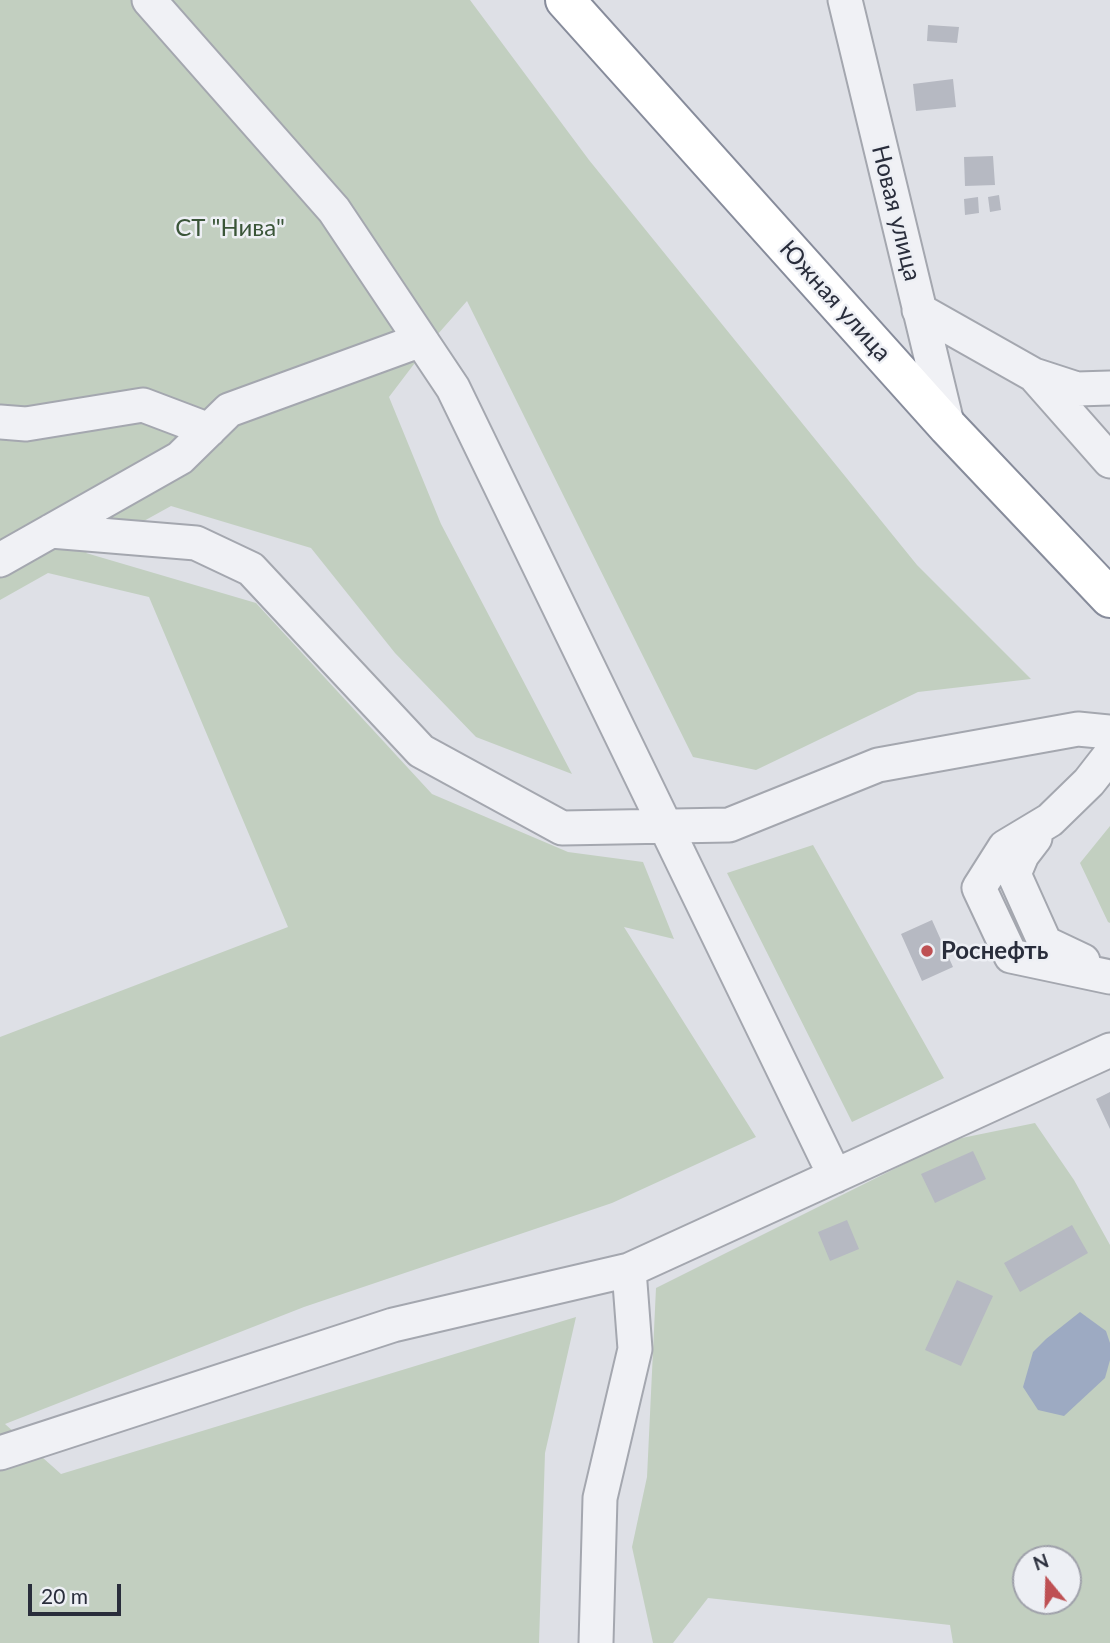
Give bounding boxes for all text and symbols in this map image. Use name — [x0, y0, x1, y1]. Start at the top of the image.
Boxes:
street label: Новая улица — [865, 142, 927, 284]
park label: СТ "Нива" — [175, 214, 285, 242]
street label: Южная улица — [773, 235, 897, 367]
place label: Роснефть — [941, 937, 1048, 965]
marker: Роснефть — [919, 943, 935, 959]
north arrow — [1012, 1545, 1082, 1615]
text: N — [1030, 1548, 1051, 1575]
scale bar — [32, 1570, 124, 1614]
text: 20 m — [41, 1583, 88, 1608]

